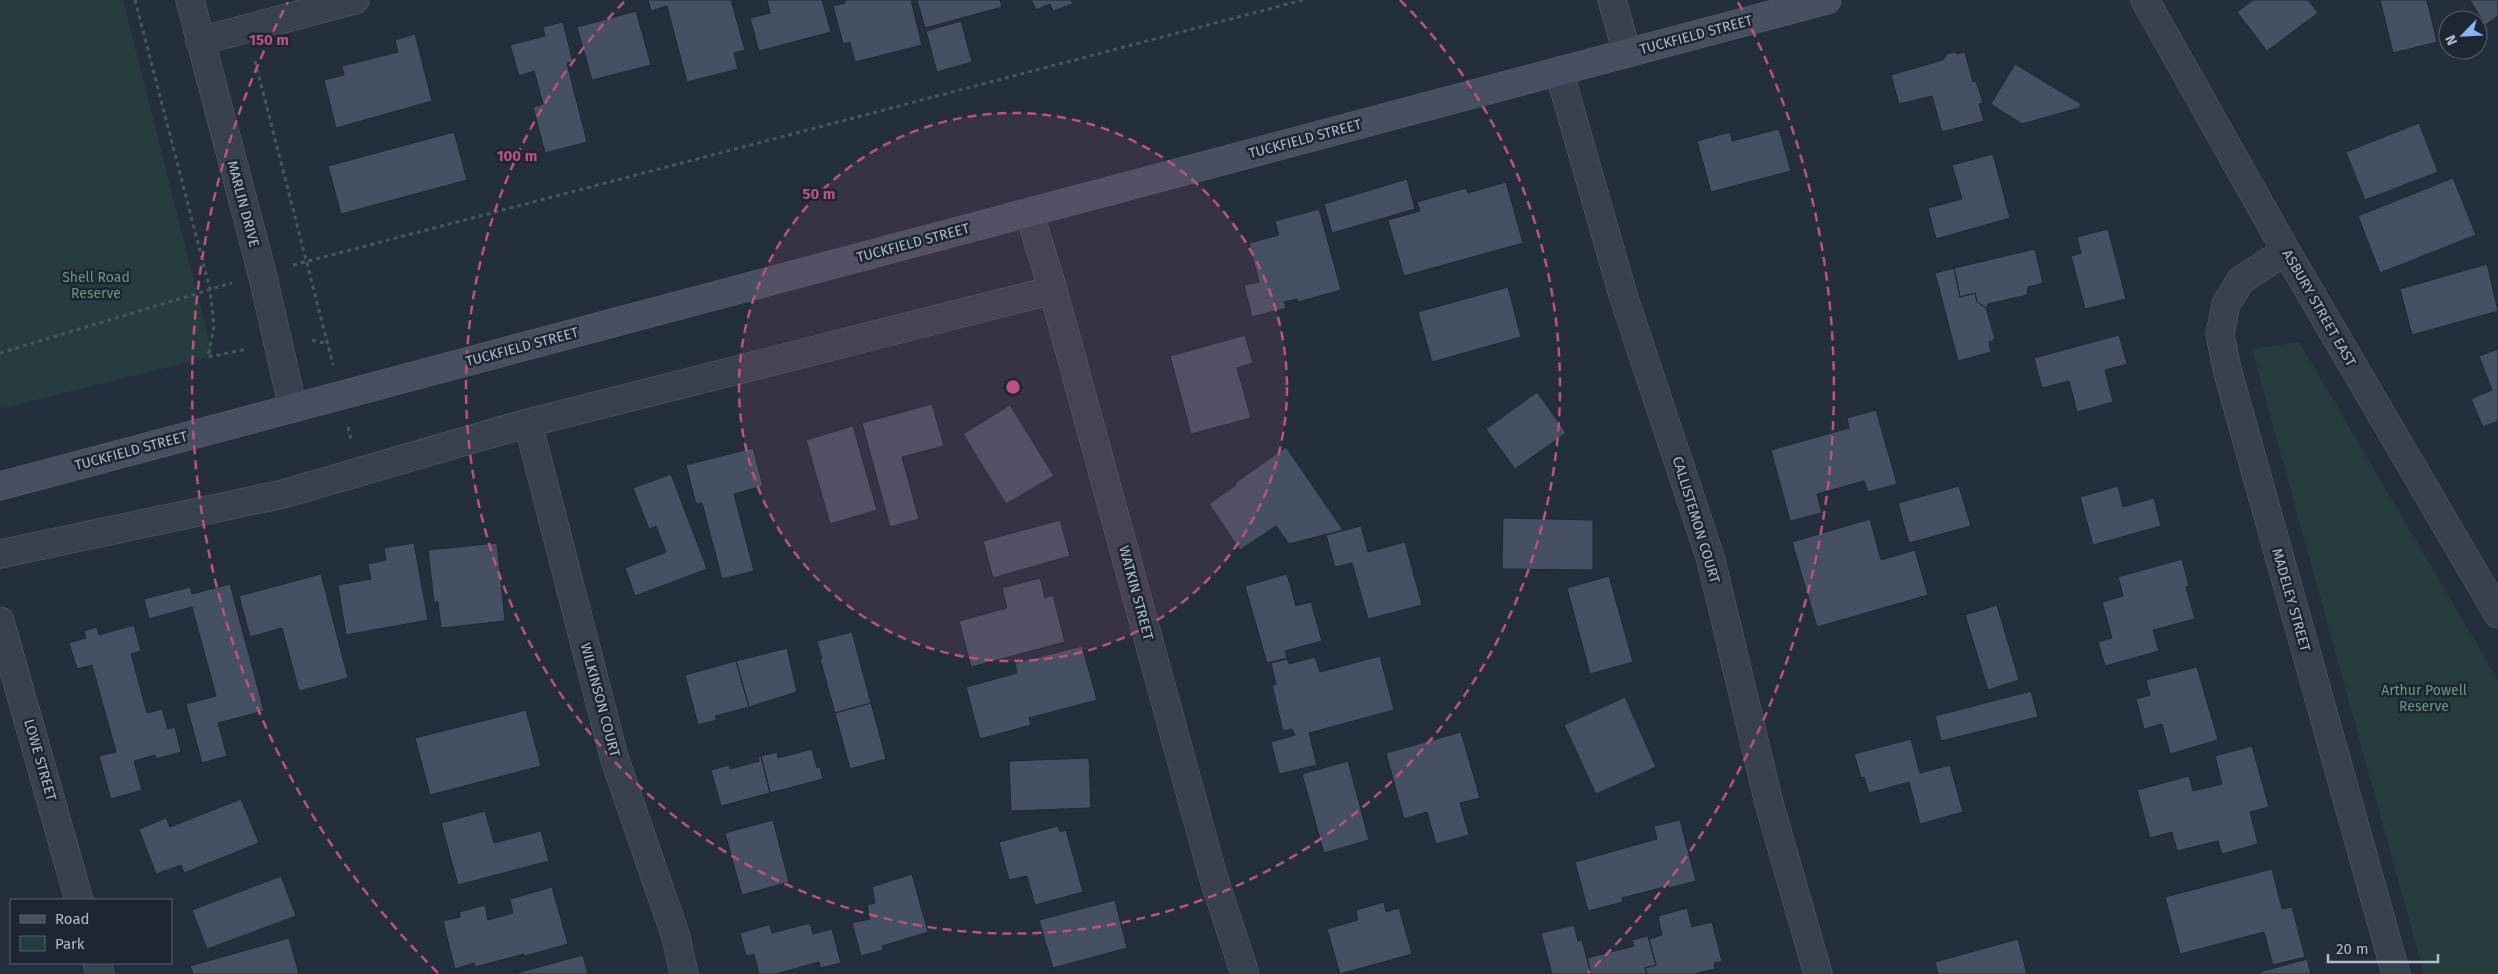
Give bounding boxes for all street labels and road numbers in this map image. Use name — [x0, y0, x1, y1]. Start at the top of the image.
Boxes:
street label: TUCKFIELD STREET — [1638, 12, 1755, 58]
street label: TUCKFIELD STREET — [1247, 116, 1364, 162]
street label: MARLIN DRIVE — [223, 159, 263, 249]
street label: TUCKFIELD STREET — [855, 220, 972, 266]
street label: ASBURY STREET EAST — [2279, 247, 2360, 370]
street label: TUCKFIELD STREET — [464, 324, 581, 370]
street label: TUCKFIELD STREET — [73, 428, 190, 474]
street label: CALLISTEMON COURT — [1669, 455, 1724, 586]
street label: WATKIN STREET — [1115, 544, 1157, 643]
street label: MADELEY STREET — [2268, 546, 2314, 654]
street label: WILKINSON COURT — [577, 641, 624, 760]
street label: LOWE STREET — [20, 717, 60, 803]

